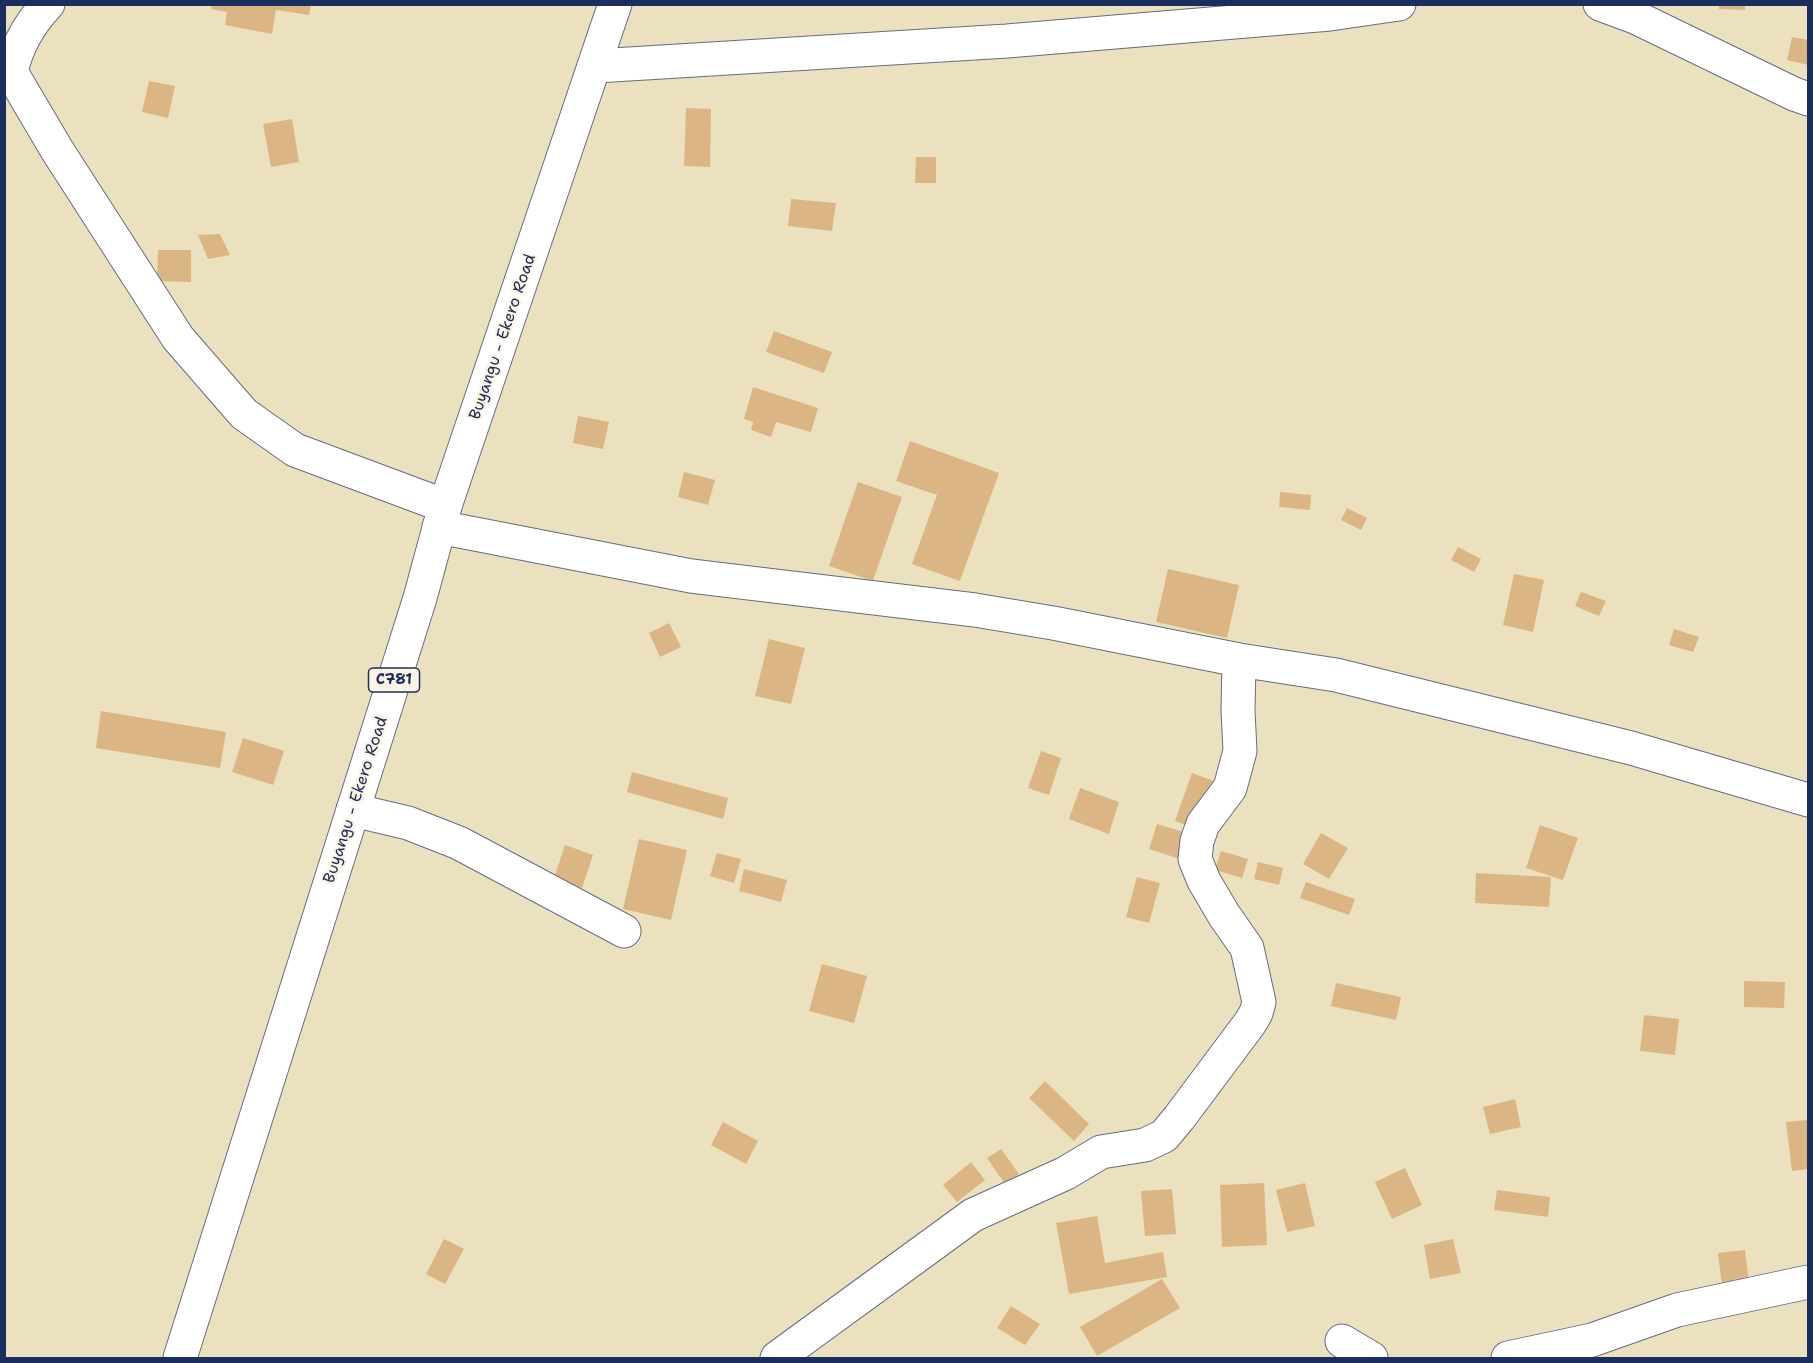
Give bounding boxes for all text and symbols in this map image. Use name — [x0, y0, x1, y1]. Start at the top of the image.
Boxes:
street label: Buyangu - Ekero Road — [466, 252, 540, 422]
road number: C781 — [368, 668, 420, 692]
street label: Buyangu - Ekero Road — [320, 714, 392, 886]

